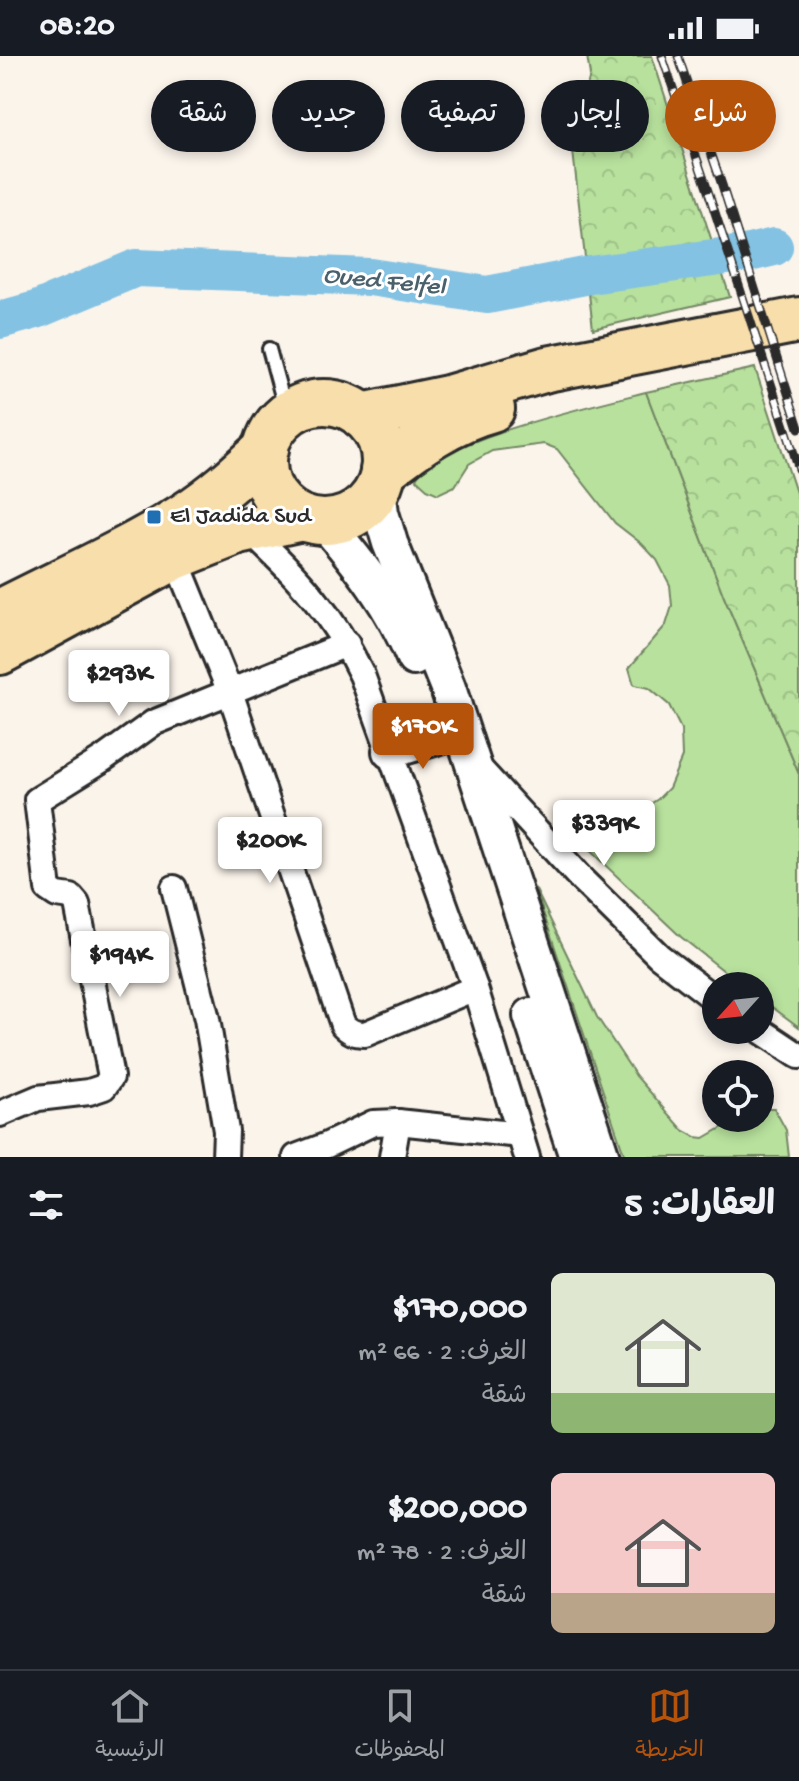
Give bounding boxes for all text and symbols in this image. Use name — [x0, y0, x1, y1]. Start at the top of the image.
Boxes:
text: 08:20 — [40, 11, 115, 46]
chip: شقة — [151, 80, 256, 152]
chip: جديد — [272, 80, 385, 152]
chip: تصفية — [401, 80, 525, 152]
chip: إيجار — [541, 80, 649, 152]
chip: شراء — [665, 80, 776, 152]
water label: Oued Felfel — [322, 261, 448, 305]
place label: El Jadida Sud — [170, 503, 313, 532]
marker: El Jadida Sud — [145, 508, 163, 526]
pin: $293K — [63, 650, 175, 718]
text: $293K — [86, 660, 152, 691]
pin: $170K — [367, 703, 479, 771]
text: $170K — [391, 713, 455, 744]
pin: $339K — [548, 800, 660, 868]
text: $339K — [571, 810, 637, 841]
pin: $200K — [214, 817, 326, 885]
text: $200K — [236, 827, 304, 858]
pin: $194K — [64, 931, 176, 999]
text: $194K — [89, 941, 151, 972]
north arrow — [702, 972, 774, 1044]
map controls — [702, 972, 774, 1132]
button: locate — [702, 1060, 774, 1132]
icon: filters — [24, 1183, 68, 1227]
text: العقارات: 5 — [624, 1188, 775, 1228]
text: $170,000 — [392, 1290, 527, 1330]
icon: home — [615, 1305, 711, 1401]
text: الغرف: 2 · 66 m² — [358, 1339, 527, 1370]
text: شقة — [482, 1382, 527, 1413]
text: $200,000 — [388, 1490, 527, 1530]
icon: home — [615, 1505, 711, 1601]
text: الغرف: 2 · 78 m² — [357, 1539, 527, 1570]
text: شقة — [482, 1582, 527, 1613]
tab: الرئيسية — [95, 1684, 164, 1768]
tab: المحفوظات — [354, 1684, 445, 1768]
tab: الخريطة — [635, 1684, 704, 1768]

